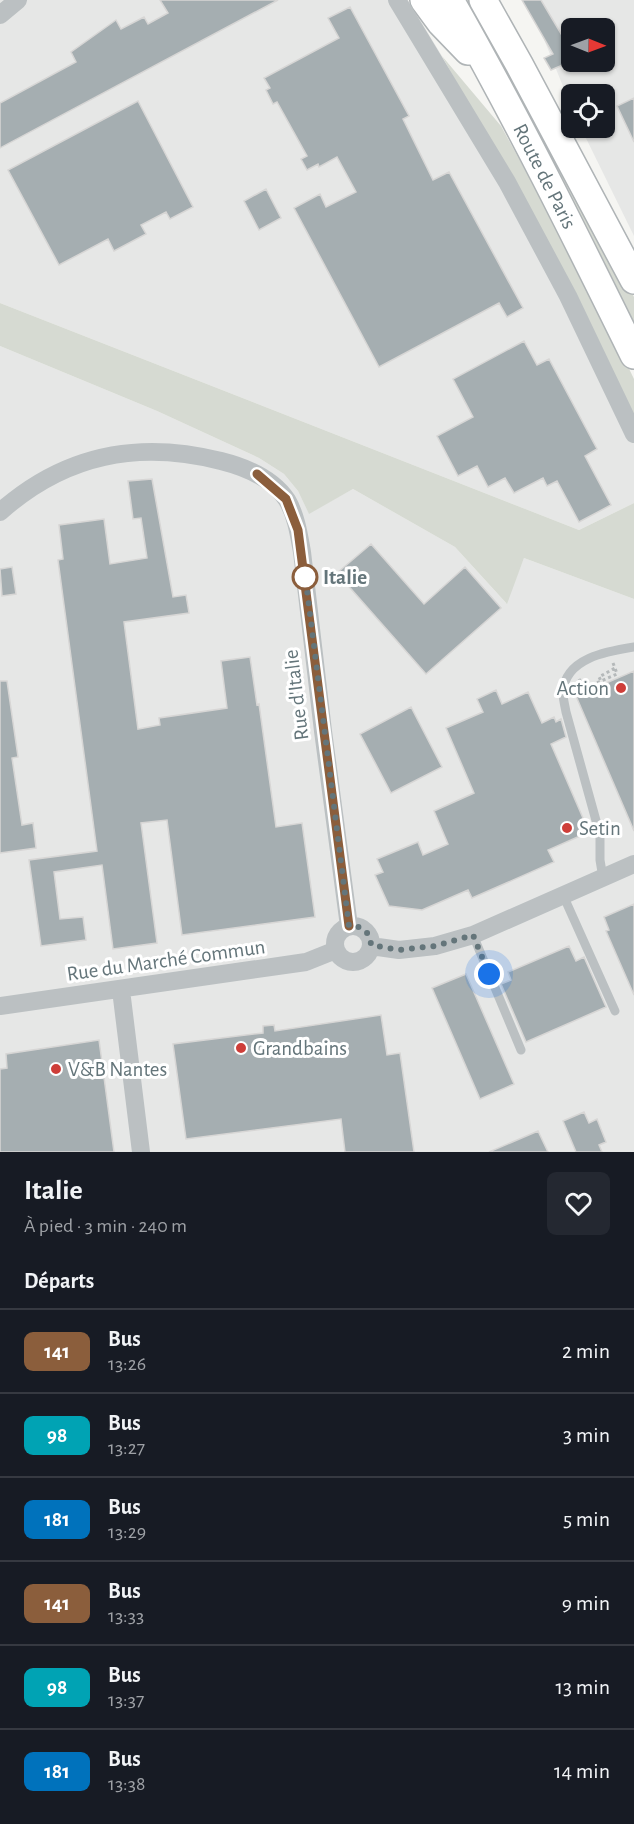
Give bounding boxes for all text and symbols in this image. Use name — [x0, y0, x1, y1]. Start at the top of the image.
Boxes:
north arrow — [561, 18, 615, 72]
map controls — [561, 18, 615, 138]
button: locate — [561, 84, 615, 138]
street label: Route de Paris — [509, 120, 580, 232]
marker: Italie — [292, 564, 318, 590]
place label: Italie — [323, 567, 367, 588]
street label: Rue d'Italie — [281, 648, 312, 741]
place label: Action — [556, 678, 609, 699]
marker: Action — [614, 681, 628, 695]
place label: Setin — [579, 818, 621, 839]
marker: Setin — [560, 821, 574, 835]
street label: Rue du Marché Commun — [65, 936, 267, 985]
your location — [474, 959, 504, 989]
place label: Grandbains — [253, 1038, 347, 1059]
marker: Grandbains — [234, 1041, 248, 1055]
place label: V&B Nantes — [68, 1059, 167, 1080]
marker: V&B Nantes — [49, 1062, 63, 1076]
button: heart — [547, 1172, 610, 1235]
text: Italie — [24, 1177, 83, 1205]
text: À pied · 3 min · 240 m — [24, 1216, 187, 1236]
text: Départs — [24, 1270, 94, 1292]
text: Bus — [108, 1328, 141, 1350]
text: 2 min — [562, 1340, 610, 1362]
text: 141 — [44, 1341, 70, 1362]
text: 13:26 — [108, 1354, 146, 1374]
text: Bus — [108, 1412, 141, 1434]
text: 3 min — [563, 1424, 610, 1446]
text: 98 — [47, 1425, 67, 1446]
text: 13:27 — [108, 1438, 145, 1458]
text: Bus — [108, 1496, 141, 1518]
text: 5 min — [563, 1508, 610, 1530]
text: 181 — [44, 1509, 70, 1530]
text: 13:29 — [108, 1522, 146, 1542]
text: Bus — [108, 1580, 141, 1602]
text: 9 min — [562, 1592, 610, 1614]
text: 141 — [44, 1593, 70, 1614]
text: 13:33 — [108, 1606, 144, 1626]
text: Bus — [108, 1664, 141, 1686]
text: 13 min — [555, 1676, 610, 1698]
text: 98 — [47, 1677, 67, 1698]
text: 13:37 — [108, 1690, 144, 1710]
text: Bus — [108, 1748, 141, 1770]
text: 14 min — [554, 1760, 610, 1782]
text: 181 — [44, 1761, 70, 1782]
text: 13:38 — [108, 1774, 145, 1794]

